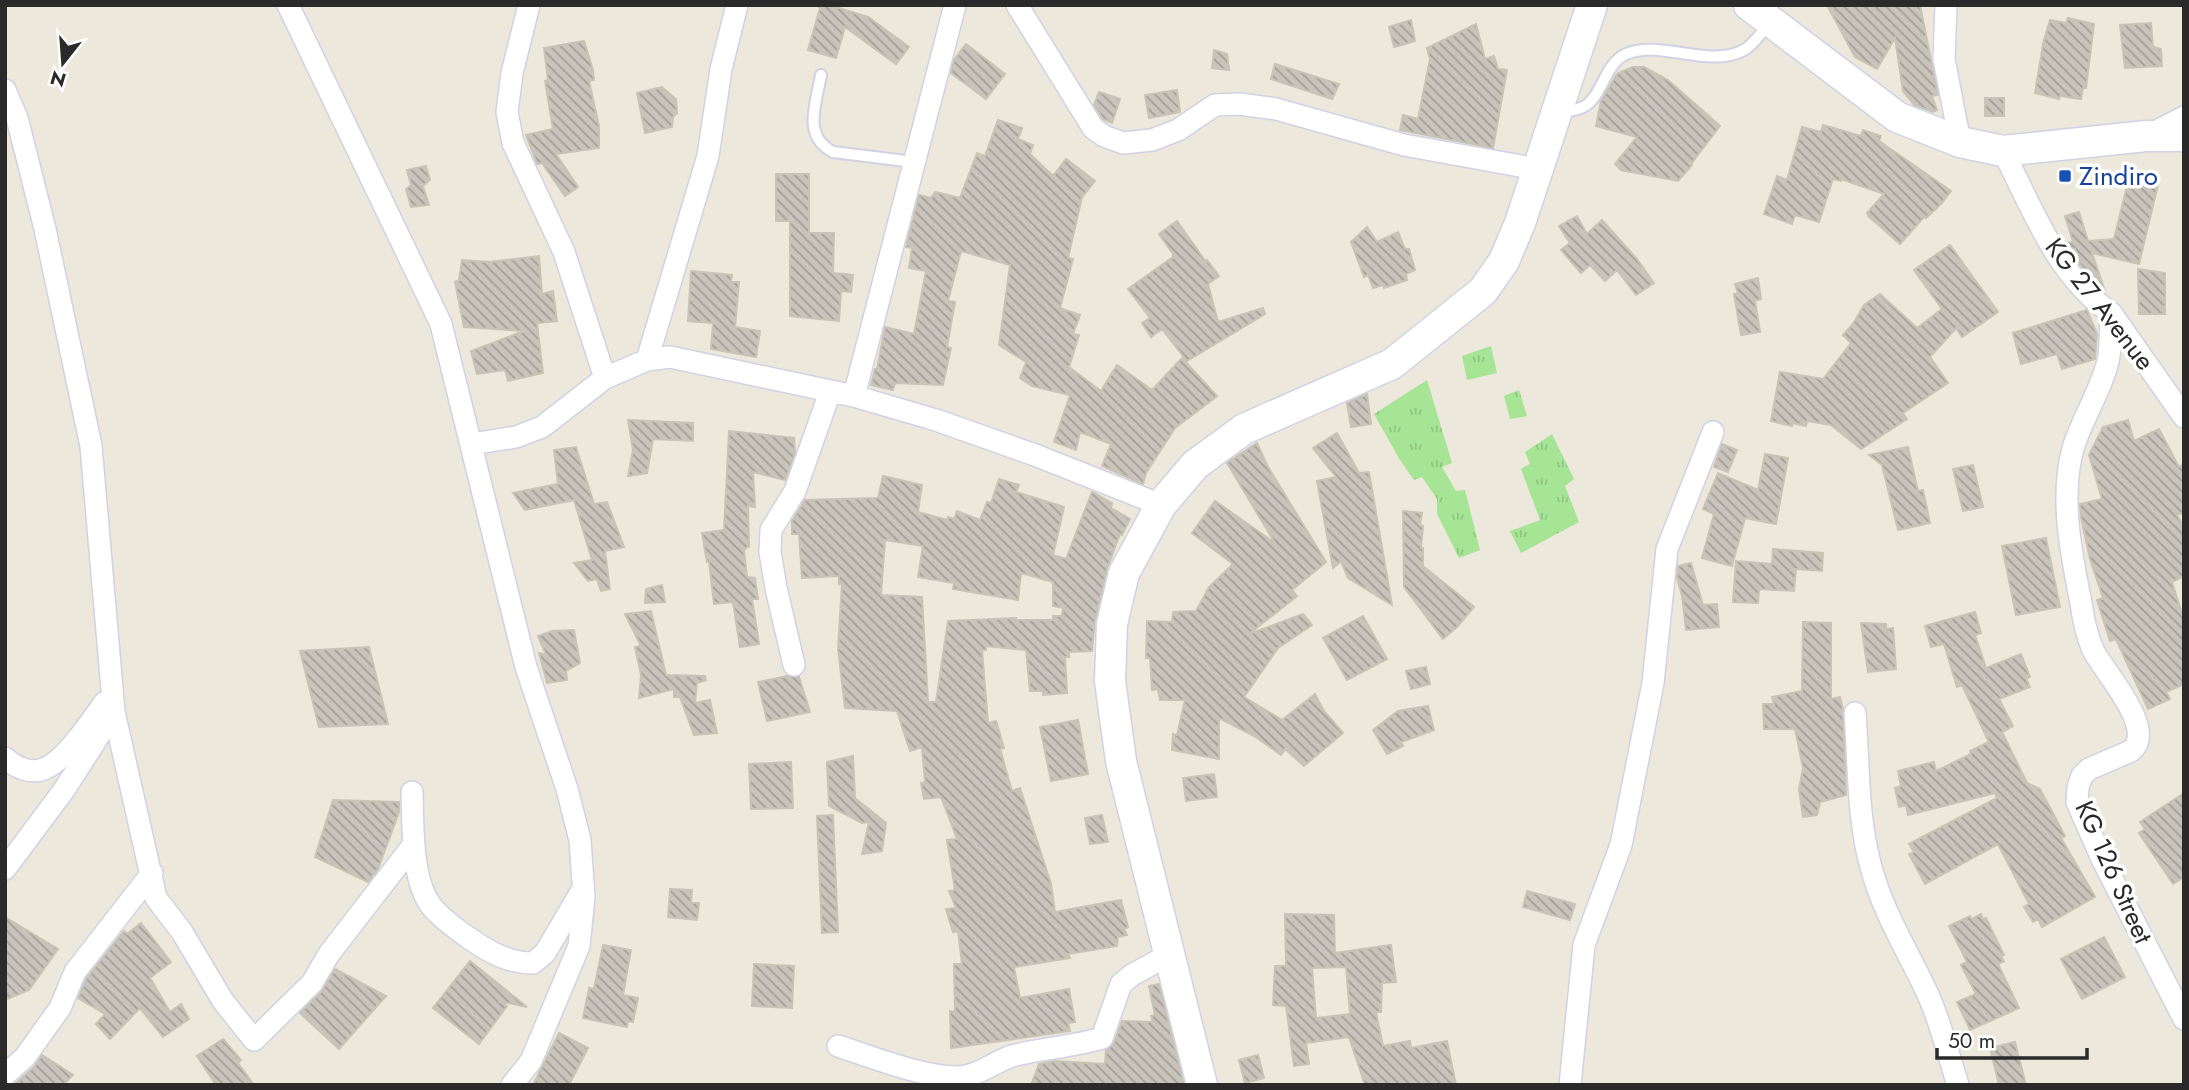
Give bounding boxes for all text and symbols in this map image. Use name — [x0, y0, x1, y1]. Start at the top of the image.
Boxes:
north arrow — [28, 28, 98, 98]
text: N — [47, 64, 69, 94]
place label: Zindiro — [2079, 157, 2158, 195]
marker: Zindiro — [2057, 168, 2073, 184]
street label: KG 27 Avenue — [2036, 230, 2164, 378]
street label: KG 126 Street — [2066, 795, 2163, 950]
scale bar — [1937, 1016, 2088, 1060]
text: 50 m — [1948, 1026, 1995, 1056]

